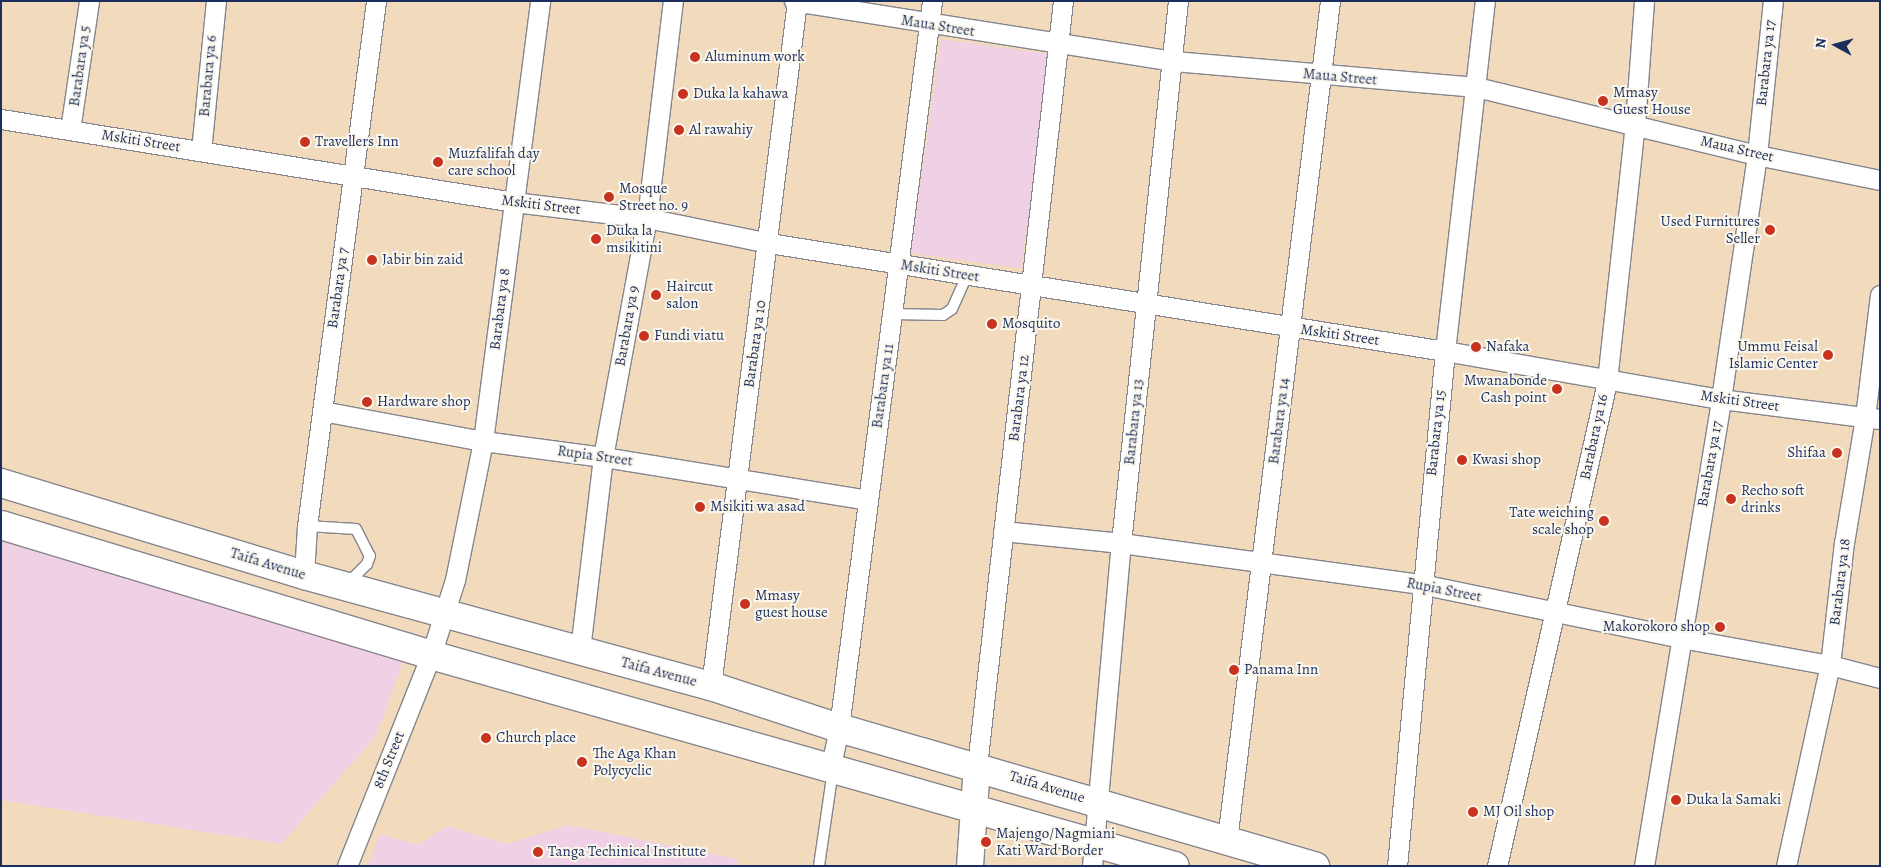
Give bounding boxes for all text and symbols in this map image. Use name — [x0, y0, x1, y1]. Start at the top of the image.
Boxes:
street label: Maua Street — [900, 11, 976, 41]
street label: Barabara ya 17 — [1753, 19, 1779, 107]
north arrow — [1811, 20, 1861, 70]
street label: Barabara ya 5 — [65, 24, 95, 108]
street label: Barabara ya 6 — [195, 34, 221, 118]
text: N — [1811, 37, 1831, 49]
place label: Aluminum work — [705, 48, 805, 66]
marker: Aluminum work — [689, 51, 701, 63]
street label: Maua Street — [1302, 65, 1378, 89]
place label: Mmasy Guest House — [1613, 83, 1691, 118]
place label: Duka la kahawa — [693, 85, 789, 103]
marker: Duka la kahawa — [677, 88, 689, 100]
marker: Mmasy Guest House — [1597, 95, 1609, 107]
place label: Al rawahiy — [689, 121, 753, 139]
marker: Al rawahiy — [673, 124, 685, 136]
street label: Mskiti Street — [100, 126, 182, 156]
street label: Maua Street — [1699, 132, 1775, 166]
place label: Travellers Inn — [315, 133, 399, 151]
marker: Travellers Inn — [299, 136, 311, 148]
place label: Muzfalifah day care school — [448, 144, 539, 179]
marker: Muzfalifah day care school — [432, 156, 444, 168]
place label: Mosque Street no. 9 — [619, 179, 688, 214]
street label: Mskiti Street — [500, 191, 582, 219]
marker: Mosque Street no. 9 — [603, 191, 615, 203]
place label: Used Furnitures Seller — [1661, 212, 1760, 247]
place label: Duka la msikitini — [606, 221, 662, 256]
marker: Used Furnitures Seller — [1764, 224, 1776, 236]
marker: Duka la msikitini — [590, 233, 602, 245]
street label: Barabara ya 7 — [323, 246, 353, 330]
place label: Jabir bin zaid — [382, 251, 463, 269]
marker: Jabir bin zaid — [366, 254, 378, 266]
street label: Mskiti Street — [899, 256, 981, 286]
street label: Barabara ya 8 — [486, 267, 514, 351]
place label: Haircut salon — [666, 277, 713, 312]
street label: Barabara ya 9 — [611, 284, 643, 368]
marker: Haircut salon — [650, 289, 662, 301]
street label: Barabara ya 10 — [740, 299, 770, 389]
place label: Mosquito — [1002, 315, 1060, 333]
marker: Mosquito — [986, 318, 998, 330]
street label: Mskiti Street — [1299, 321, 1381, 349]
place label: Fundi viatu — [654, 327, 724, 345]
marker: Fundi viatu — [638, 330, 650, 342]
place label: Ummu Feisal Islamic Center — [1729, 337, 1818, 372]
place label: Nafaka — [1486, 338, 1529, 356]
marker: Nafaka — [1470, 341, 1482, 353]
street label: Barabara ya 11 — [868, 342, 898, 430]
marker: Ummu Feisal Islamic Center — [1822, 349, 1834, 361]
street label: Barabara ya 12 — [1005, 354, 1033, 442]
place label: Mwanabonde Cash point — [1464, 371, 1547, 406]
street label: Barabara ya 14 — [1265, 377, 1293, 465]
street label: Barabara ya 13 — [1121, 378, 1147, 466]
marker: Mwanabonde Cash point — [1551, 383, 1563, 395]
street label: Mskiti Street — [1699, 387, 1781, 415]
street label: Barabara ya 15 — [1423, 389, 1449, 477]
street label: Barabara ya 16 — [1576, 392, 1612, 482]
place label: Hardware shop — [377, 393, 471, 411]
marker: Hardware shop — [361, 396, 373, 408]
street label: Barabara ya 17 — [1694, 420, 1726, 508]
street label: Rupia Street — [556, 442, 634, 470]
place label: Shifaa — [1787, 444, 1826, 462]
marker: Shifaa — [1830, 446, 1844, 460]
place label: Kwasi shop — [1472, 451, 1541, 469]
marker: Kwasi shop — [1456, 454, 1468, 466]
place label: Recho soft drinks — [1741, 481, 1804, 516]
marker: Recho soft drinks — [1725, 493, 1737, 505]
place label: Msikiti wa asad — [710, 498, 805, 516]
marker: Msikiti wa asad — [694, 501, 706, 513]
place label: Tate weiching scale shop — [1509, 503, 1594, 538]
marker: Tate weiching scale shop — [1598, 515, 1610, 527]
street label: Barabara ya 18 — [1826, 537, 1854, 627]
street label: Taifa Avenue — [228, 544, 308, 584]
street label: Rupia Street — [1405, 574, 1483, 606]
place label: Mmasy guest house — [755, 586, 828, 621]
marker: Mmasy guest house — [739, 598, 751, 610]
place label: Makorokoro shop — [1603, 618, 1710, 636]
marker: Makorokoro shop — [1714, 621, 1726, 633]
street label: Taifa Avenue — [619, 653, 699, 691]
place label: Panama Inn — [1244, 661, 1318, 679]
marker: Panama Inn — [1228, 664, 1240, 676]
street label: 8th Street — [369, 729, 409, 791]
place label: Church place — [496, 729, 576, 747]
marker: Church place — [480, 732, 492, 744]
place label: The Aga Khan Polycyclic — [593, 744, 676, 779]
marker: The Aga Khan Polycyclic — [575, 755, 589, 769]
street label: Taifa Avenue — [1007, 767, 1087, 807]
place label: Duka la Samaki — [1686, 791, 1781, 809]
marker: Duka la Samaki — [1670, 794, 1682, 806]
place label: MJ Oil shop — [1483, 803, 1554, 821]
marker: MJ Oil shop — [1467, 806, 1479, 818]
place label: Majengo/Nagmiani Kati Ward Border — [996, 824, 1115, 859]
marker: Majengo/Nagmiani Kati Ward Border — [980, 836, 992, 848]
place label: Tanga Techinical Institute — [548, 843, 706, 861]
marker: Tanga Techinical Institute — [532, 846, 544, 858]

